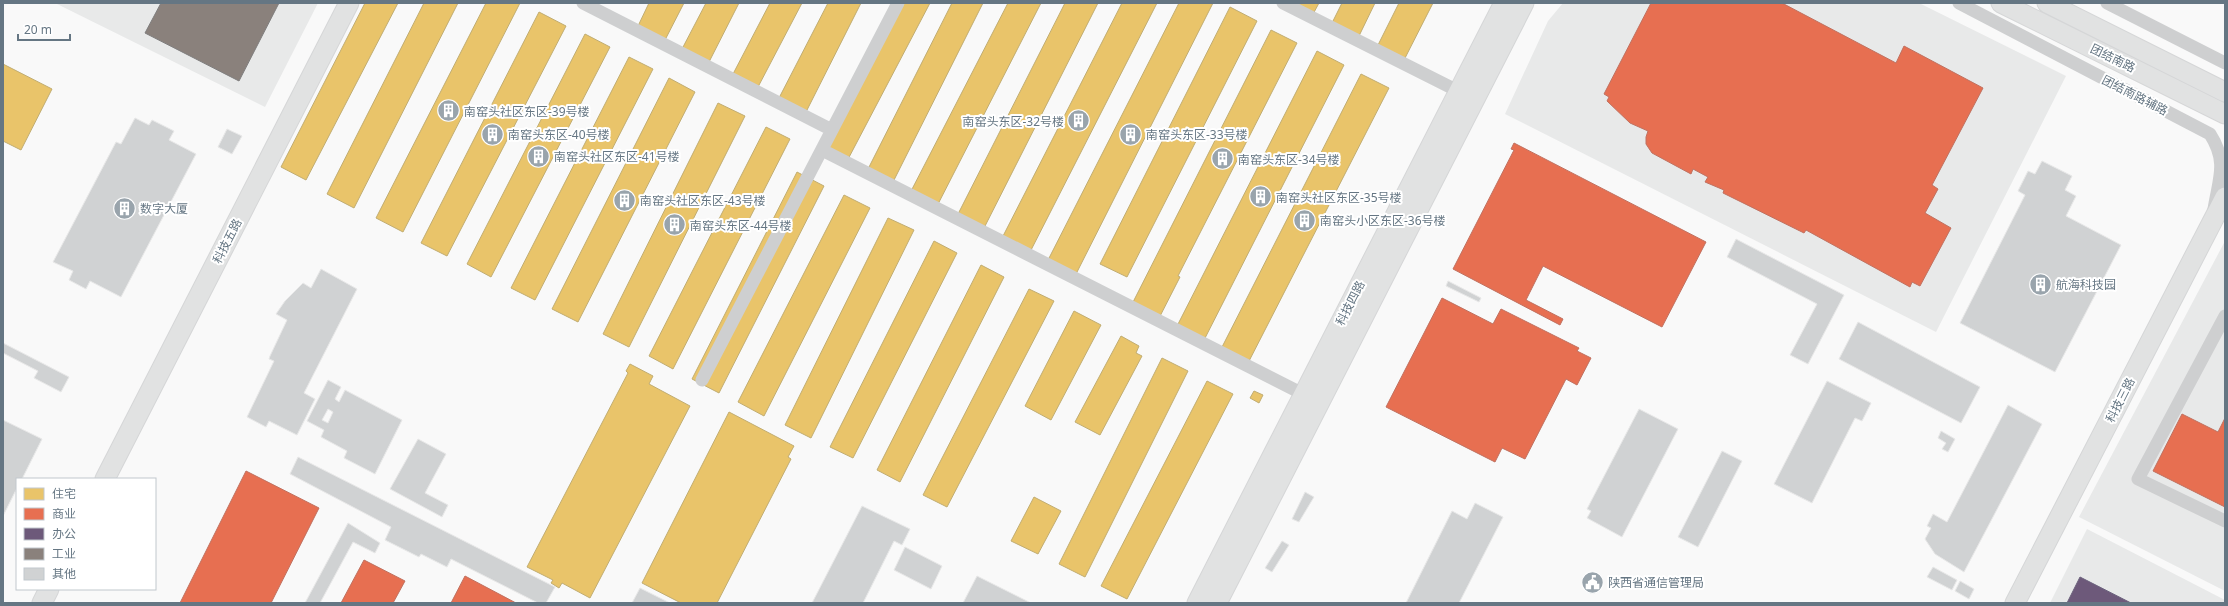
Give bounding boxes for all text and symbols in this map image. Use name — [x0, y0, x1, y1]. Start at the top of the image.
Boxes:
scale bar — [18, 16, 70, 42]
text: 20 m — [24, 21, 52, 38]
street label: 团结南路 — [2088, 40, 2138, 76]
street label: 团结南路辅路 — [2099, 71, 2171, 119]
building icon: 南窑头社区东区-39号楼 — [435, 98, 461, 124]
place label: 南窑头社区东区-39号楼 — [464, 103, 590, 120]
building icon: 南窑头东区-32号楼 — [1066, 108, 1092, 134]
place label: 南窑头东区-32号楼 — [962, 113, 1064, 130]
building icon: 南窑头东区-40号楼 — [480, 121, 506, 147]
building icon: 南窑头东区-33号楼 — [1117, 121, 1143, 147]
place label: 南窑头东区-40号楼 — [508, 126, 610, 143]
place label: 南窑头东区-33号楼 — [1146, 126, 1248, 143]
building icon: 南窑头社区东区-41号楼 — [525, 143, 551, 169]
building icon: 南窑头东区-34号楼 — [1209, 146, 1235, 172]
place label: 南窑头社区东区-41号楼 — [554, 148, 680, 165]
place label: 南窑头东区-34号楼 — [1238, 151, 1340, 168]
building icon: 南窑头社区东区-35号楼 — [1247, 184, 1273, 210]
building icon: 南窑头社区东区-43号楼 — [611, 187, 637, 213]
place label: 南窑头社区东区-35号楼 — [1276, 189, 1402, 206]
place label: 南窑头社区东区-43号楼 — [640, 192, 766, 209]
building icon: 数字大厦 — [111, 195, 137, 221]
place label: 数字大厦 — [140, 200, 188, 217]
building icon: 南窑头小区东区-36号楼 — [1291, 207, 1317, 233]
building icon: 南窑头东区-44号楼 — [661, 212, 687, 238]
place label: 南窑头小区东区-36号楼 — [1320, 212, 1446, 229]
street label: 科技五路 — [209, 216, 245, 266]
place label: 南窑头东区-44号楼 — [690, 217, 792, 234]
building icon: 航海科技园 — [2027, 271, 2053, 297]
place label: 航海科技园 — [2056, 276, 2116, 293]
street label: 科技四路 — [1332, 278, 1368, 328]
street label: 科技三路 — [2102, 375, 2138, 425]
legend — [16, 478, 156, 590]
text: 住宅 — [52, 485, 76, 502]
text: 商业 — [52, 505, 76, 522]
text: 办公 — [52, 525, 76, 542]
text: 工业 — [52, 545, 76, 562]
text: 其他 — [52, 565, 76, 582]
public building icon: 陕西省通信管理局 — [1579, 569, 1605, 595]
place label: 陕西省通信管理局 — [1608, 574, 1704, 591]

